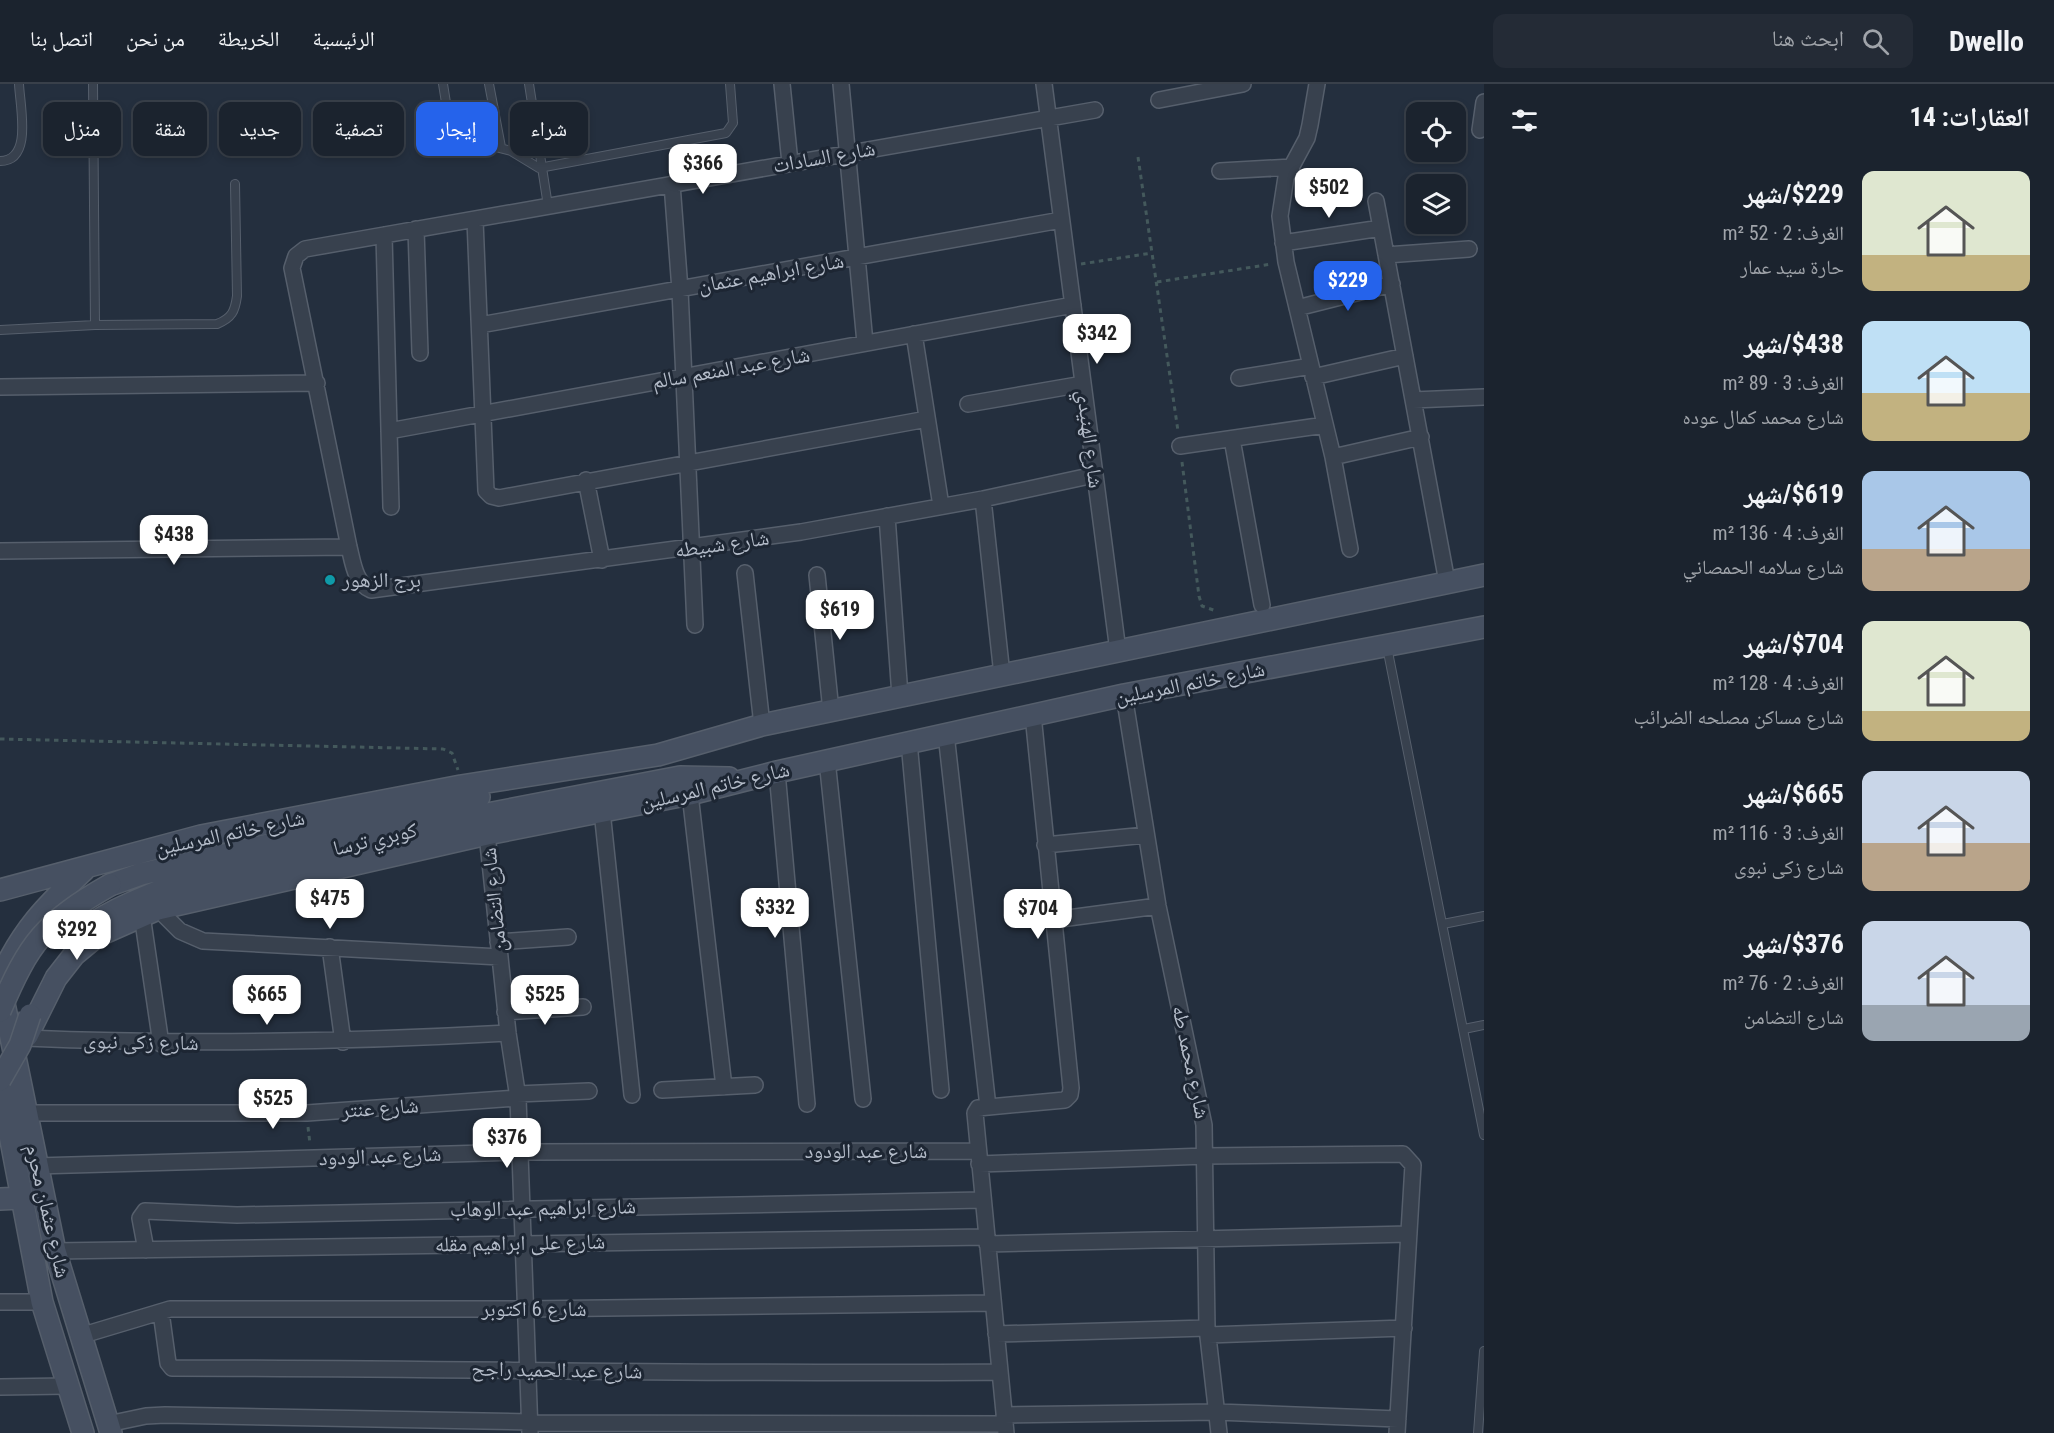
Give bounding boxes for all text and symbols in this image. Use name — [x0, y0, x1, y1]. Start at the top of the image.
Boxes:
search box — [1493, 14, 1913, 68]
icon: search — [1859, 25, 1892, 58]
text: Dwello — [1949, 25, 2024, 58]
text: ابحث هنا — [1772, 26, 1844, 51]
text: اتصل بنا — [30, 27, 93, 51]
text: من نحن — [126, 27, 185, 51]
text: الخريطة — [218, 27, 280, 51]
text: الرئيسية — [313, 27, 375, 51]
chip: منزل — [43, 102, 121, 156]
chip: شقة — [133, 102, 207, 156]
chip: جديد — [219, 102, 301, 156]
chip: تصفية — [313, 102, 404, 156]
chip: إيجار — [416, 102, 498, 156]
chip: شراء — [510, 102, 588, 156]
map controls — [1406, 102, 1466, 234]
button: locate — [1406, 102, 1466, 162]
text: العقارات: 14 — [1910, 102, 2030, 132]
icon: filters — [1508, 104, 1541, 137]
street label: شارع السادات — [771, 136, 877, 179]
pin: $366 — [667, 144, 739, 195]
text: $366 — [683, 151, 723, 175]
pin: $502 — [1293, 168, 1365, 219]
button: layers — [1406, 174, 1466, 234]
text: $502 — [1309, 175, 1349, 199]
text: $229/شهر — [1744, 179, 1844, 209]
icon: home — [1910, 195, 1982, 267]
text: الغرف: 2 · 52 m² — [1722, 221, 1844, 245]
street label: شارع ابراهيم عثمان — [696, 248, 846, 300]
text: حارة سيد عمار — [1740, 255, 1844, 279]
pin: $229 — [1312, 261, 1384, 312]
text: $229 — [1328, 268, 1368, 292]
pin: $342 — [1061, 314, 1133, 365]
text: $342 — [1077, 321, 1117, 345]
text: $438/شهر — [1744, 329, 1844, 359]
street label: شارع عبد المنعم سالم — [650, 342, 812, 396]
icon: home — [1910, 345, 1982, 417]
text: الغرف: 3 · 89 m² — [1722, 371, 1844, 395]
street label: شارع الهنيدي — [1068, 388, 1108, 490]
text: شارع محمد كمال عوده — [1683, 405, 1844, 429]
text: $619/شهر — [1744, 479, 1844, 509]
icon: home — [1910, 495, 1982, 567]
pin: $438 — [138, 515, 210, 566]
text: الغرف: 4 · 136 m² — [1713, 521, 1844, 545]
text: $438 — [154, 522, 194, 546]
street label: شارع شبيطه — [673, 526, 771, 563]
text: شارع سلامه الحمصاني — [1683, 555, 1844, 579]
place label: برج الزهور — [341, 568, 421, 593]
marker: برج الزهور — [323, 573, 337, 587]
pin: $619 — [804, 590, 876, 641]
text: $619 — [820, 597, 860, 621]
text: $704/شهر — [1744, 629, 1844, 659]
icon: home — [1910, 645, 1982, 717]
street label: شارع خاتم المرسلين — [1113, 657, 1267, 711]
text: الغرف: 4 · 128 m² — [1713, 671, 1844, 695]
text: شارع مساكن مصلحه الضرائب — [1634, 705, 1844, 729]
street label: شارع خاتم المرسلين — [638, 757, 792, 817]
text: $665/شهر — [1744, 779, 1844, 809]
icon: home — [1910, 795, 1982, 867]
street label: شارع خاتم المرسلين — [153, 805, 307, 862]
street label: كوبري ترسا — [331, 818, 421, 865]
text: الغرف: 3 · 116 m² — [1713, 821, 1844, 845]
street label: شارع التضامن — [477, 846, 512, 954]
text: شارع زكى نبوى — [1734, 855, 1844, 879]
pin: $475 — [294, 879, 366, 930]
text: $475 — [310, 886, 350, 910]
pin: $332 — [739, 888, 811, 939]
pin: $704 — [1002, 889, 1074, 940]
text: $332 — [755, 895, 795, 919]
text: $704 — [1018, 896, 1058, 920]
pin: $292 — [41, 910, 113, 961]
text: $292 — [57, 917, 97, 941]
text: $376/شهر — [1744, 929, 1844, 959]
icon: home — [1910, 945, 1982, 1017]
text: الغرف: 2 · 76 m² — [1722, 971, 1844, 995]
pin: $665 — [231, 975, 303, 1026]
pin: $525 — [509, 975, 581, 1026]
text: $665 — [247, 982, 287, 1006]
text: $525 — [525, 982, 565, 1006]
street label: شارع محمد طه — [1166, 1003, 1215, 1121]
text: شارع التضامن — [1744, 1005, 1844, 1029]
street label: شارع زكى نبوى — [83, 1029, 199, 1056]
pin: $525 — [237, 1079, 309, 1130]
text: $525 — [253, 1086, 293, 1110]
street label: شارع عنتر — [339, 1093, 420, 1124]
pin: $376 — [471, 1118, 543, 1169]
text: $376 — [487, 1125, 527, 1149]
street label: شارع عبد الودود — [805, 1139, 927, 1164]
street label: شارع عثمان محرم — [19, 1142, 75, 1281]
street label: شارع عبد الودود — [318, 1142, 442, 1171]
street label: شارع ابراهيم عبد الوهاب — [450, 1194, 636, 1224]
street label: شارع على ابراهيم مقله — [435, 1230, 605, 1258]
street label: شارع 6 اكتوبر — [480, 1297, 587, 1322]
street label: شارع عبد الحميد راجح — [471, 1357, 643, 1384]

